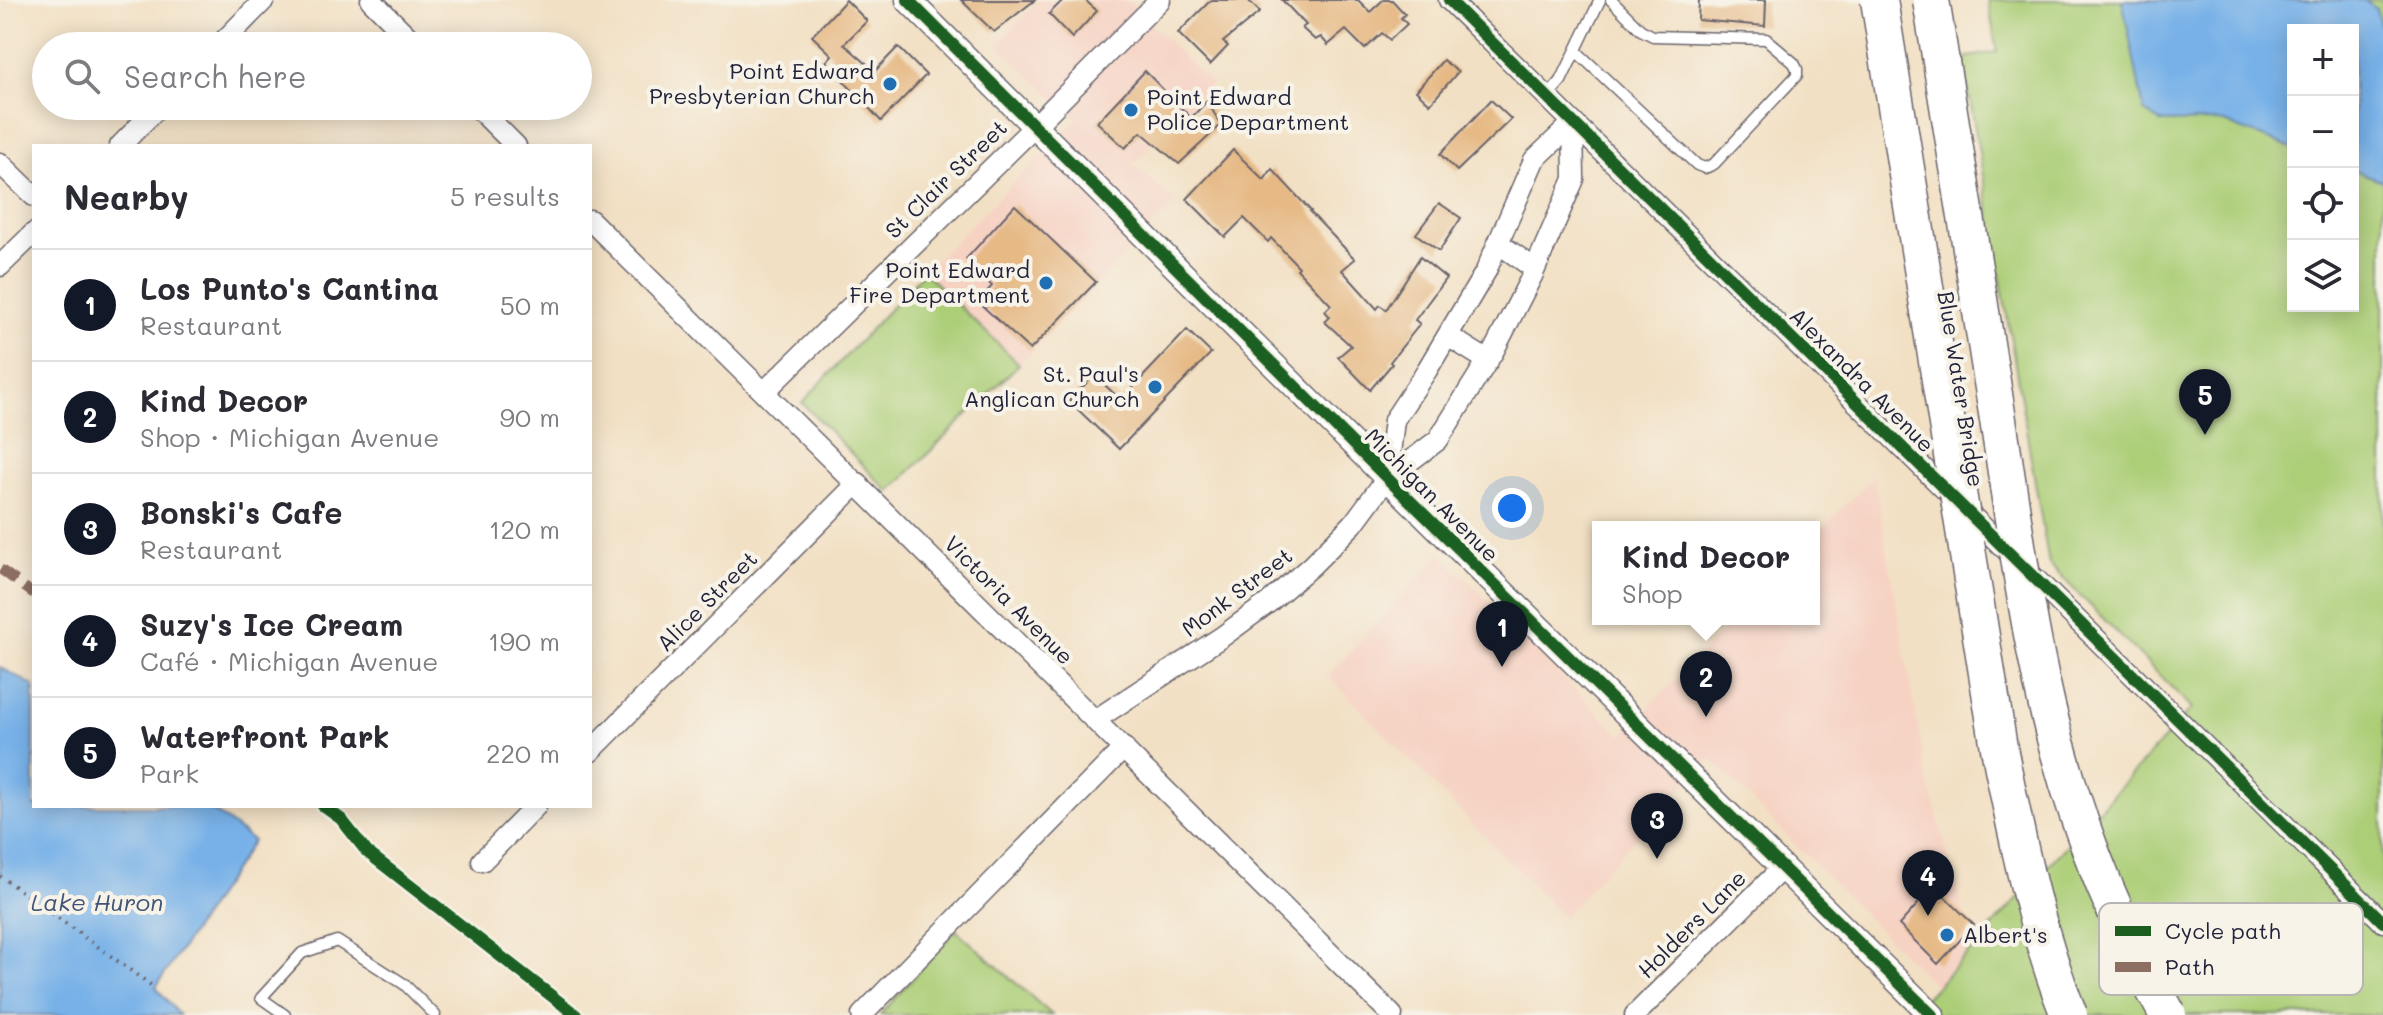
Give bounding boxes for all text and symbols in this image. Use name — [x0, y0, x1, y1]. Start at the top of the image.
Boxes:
map controls — [2287, 24, 2359, 312]
button: + — [2287, 24, 2359, 96]
search box — [32, 32, 592, 120]
icon: search — [60, 54, 104, 98]
text: Search here — [124, 56, 307, 96]
place label: Point Edward Presbyterian Church — [649, 56, 874, 110]
marker: Point Edward Presbyterian Church — [881, 75, 899, 93]
place label: Point Edward Police Department — [1147, 82, 1349, 136]
button: − — [2287, 96, 2359, 168]
marker: Point Edward Police Department — [1122, 101, 1140, 119]
street label: St Clair Street — [878, 113, 1013, 244]
button: locate — [2287, 168, 2359, 240]
text: Nearby — [64, 174, 189, 219]
text: 5 results — [450, 179, 560, 213]
button: layers — [2287, 240, 2359, 312]
place label: Point Edward Fire Department — [850, 255, 1030, 309]
text: Los Punto's Cantina — [140, 268, 439, 308]
marker: Point Edward Fire Department — [1037, 274, 1055, 292]
text: 1 — [84, 288, 96, 322]
text: 50 m — [500, 288, 560, 322]
street label: Blue Water Bridge — [1932, 289, 1991, 489]
street label: Alexandra Avenue — [1784, 301, 1941, 458]
text: Restaurant — [140, 308, 282, 342]
place label: St. Paul's Anglican Church — [964, 359, 1139, 413]
pin: 5 — [2179, 369, 2231, 435]
marker: St. Paul's Anglican Church — [1146, 378, 1164, 396]
text: Kind Decor — [140, 380, 308, 420]
text: 2 — [83, 400, 97, 434]
text: 90 m — [500, 400, 560, 434]
text: Shop · Michigan Avenue — [140, 420, 439, 454]
street label: Michigan Avenue — [1359, 421, 1506, 568]
your location — [1492, 488, 1532, 528]
text: Bonski's Cafe — [140, 492, 342, 532]
text: 3 — [82, 512, 98, 546]
text: 120 m — [489, 512, 560, 546]
popup — [1592, 521, 1820, 625]
street label: Victoria Avenue — [939, 529, 1080, 670]
text: Restaurant — [140, 532, 282, 566]
text: Kind Decor — [1622, 536, 1790, 576]
street label: Monk Street — [1175, 540, 1298, 643]
street label: Alice Street — [650, 544, 763, 657]
text: Shop — [1622, 576, 1683, 610]
pin: 1 — [1476, 601, 1528, 667]
text: Suzy's Ice Cream — [140, 604, 403, 644]
text: 4 — [82, 624, 98, 658]
text: 190 m — [488, 624, 560, 658]
text: Café · Michigan Avenue — [140, 644, 438, 678]
pin: 2 — [1680, 651, 1732, 717]
text: Waterfront Park — [140, 716, 390, 756]
text: 5 — [82, 736, 98, 770]
text: 220 m — [486, 736, 560, 770]
text: Park — [140, 756, 199, 790]
pin: 3 — [1631, 793, 1683, 859]
pin: 4 — [1902, 850, 1954, 916]
street label: Holders Lane — [1631, 863, 1752, 984]
water label: Lake Huron — [31, 886, 163, 917]
legend — [2099, 903, 2363, 995]
text: Cycle path — [2165, 916, 2281, 945]
place label: Albert's — [1963, 920, 2048, 949]
marker: Albert's — [1938, 926, 1956, 944]
text: Path — [2165, 952, 2214, 981]

